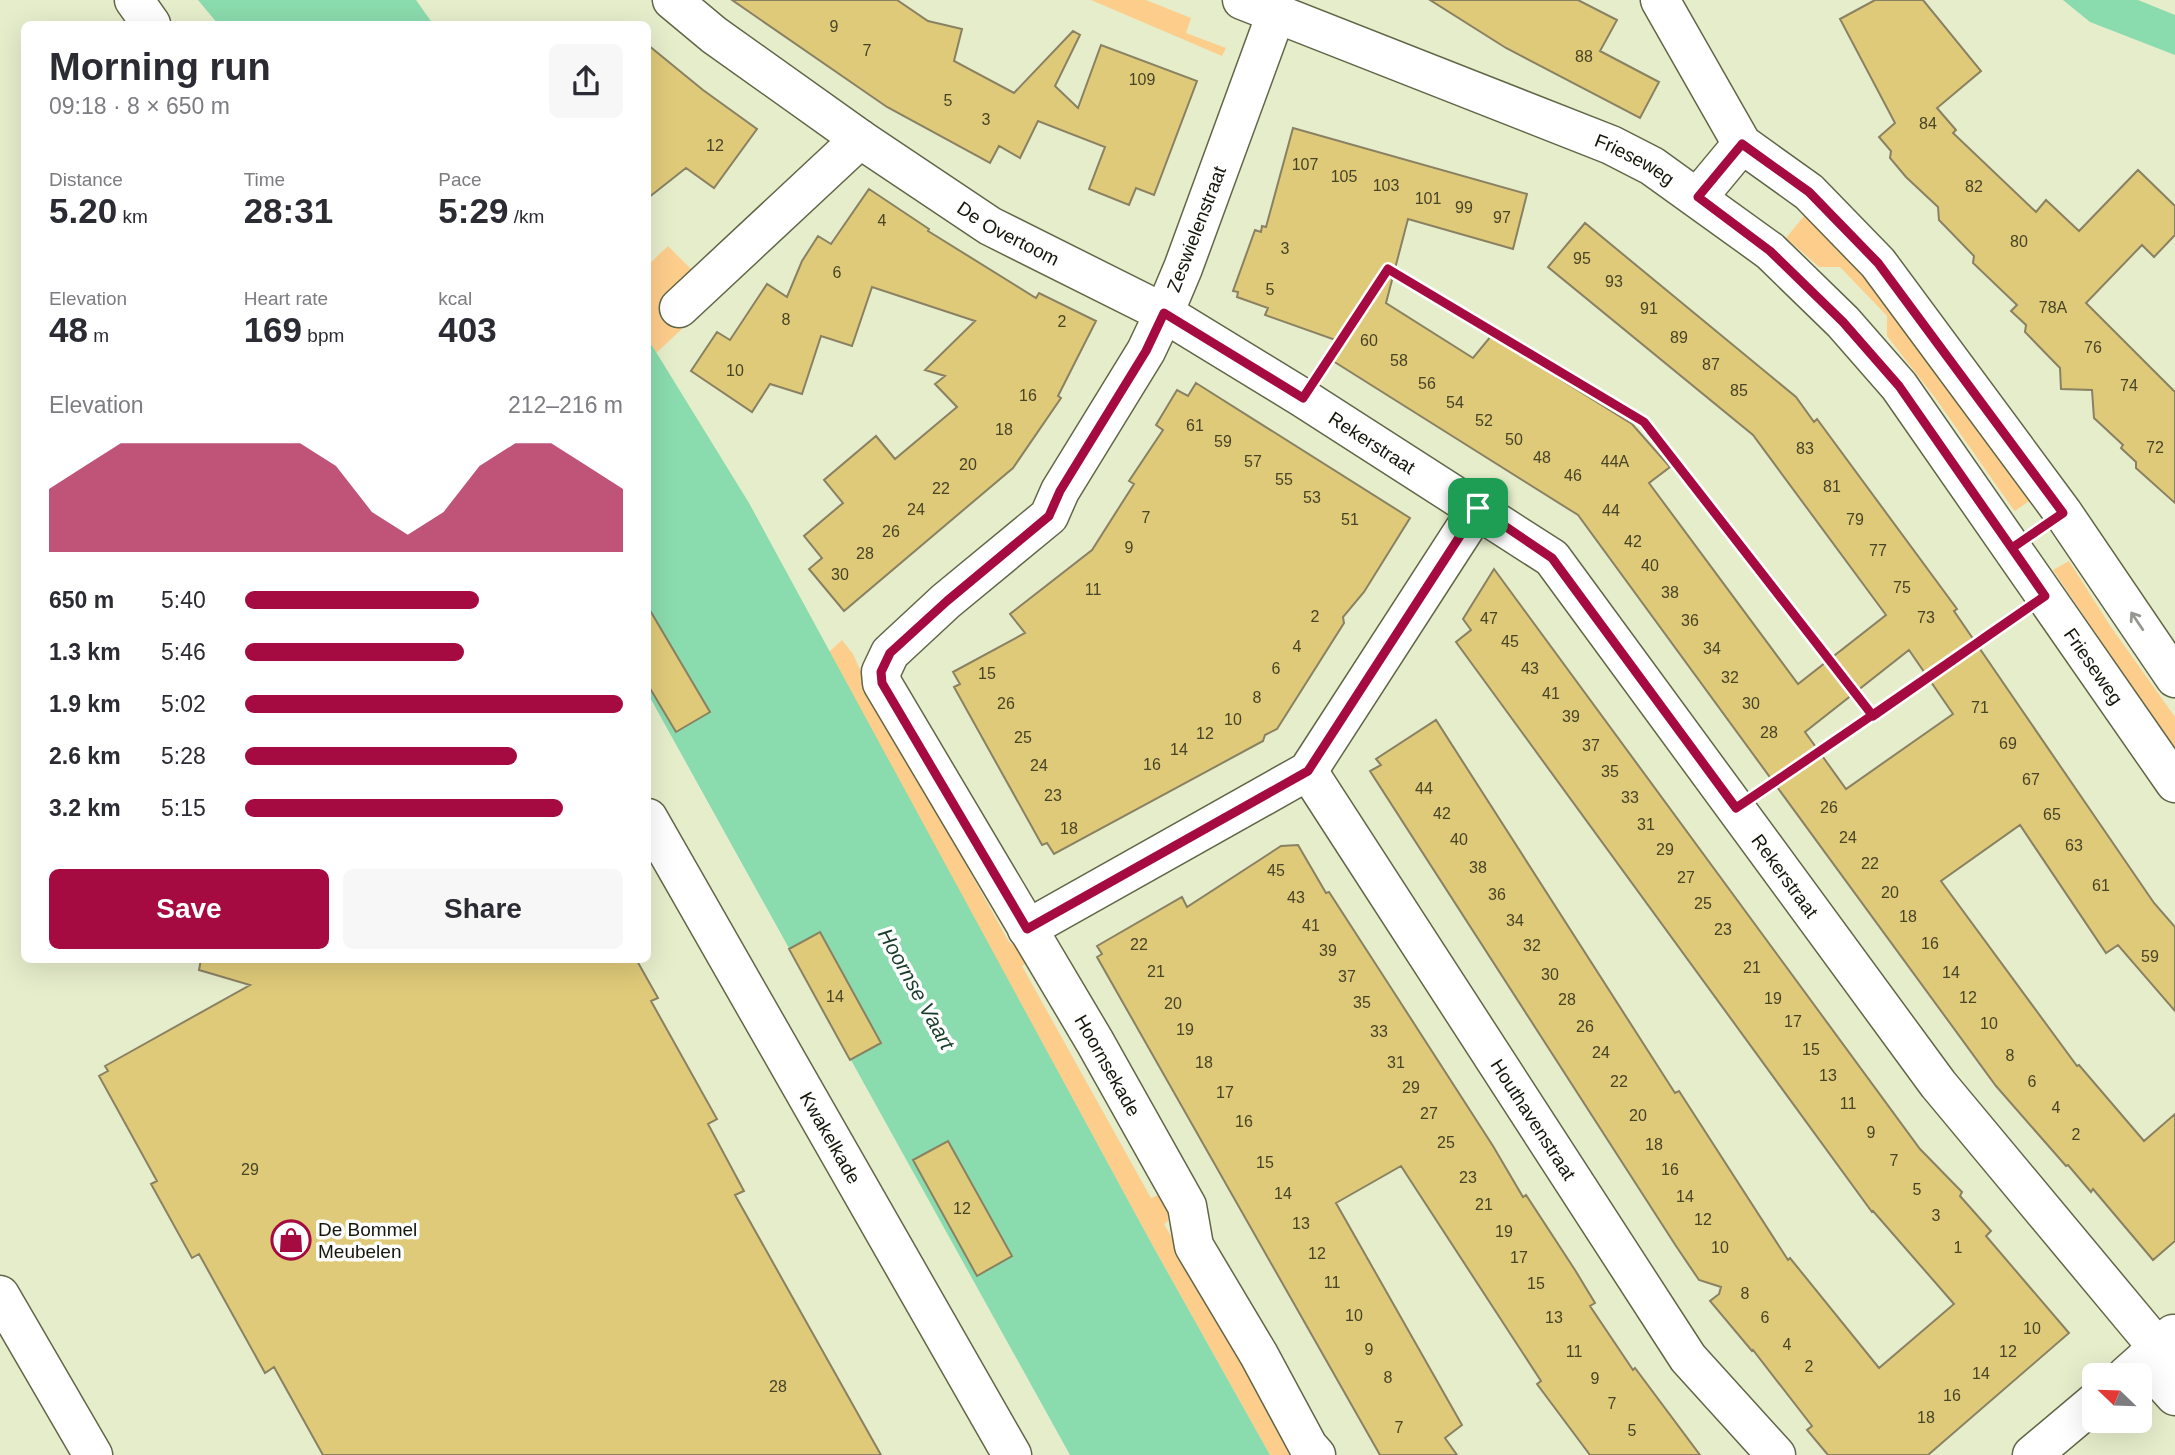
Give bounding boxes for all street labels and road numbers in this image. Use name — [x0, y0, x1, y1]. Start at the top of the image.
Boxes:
street label: Frieseweg — [1592, 130, 1678, 190]
street label: Zeswielenstraat — [1163, 163, 1230, 295]
street label: De Overtoom — [953, 197, 1063, 270]
street label: Rekerstraat — [1325, 407, 1419, 479]
street label: Frieseweg — [2060, 624, 2127, 708]
street label: Rekerstraat — [1747, 830, 1823, 923]
street label: Hoornsekade — [1070, 1011, 1144, 1120]
street label: Houthavenstraat — [1486, 1055, 1580, 1185]
street label: Kwakelkade — [796, 1088, 865, 1187]

